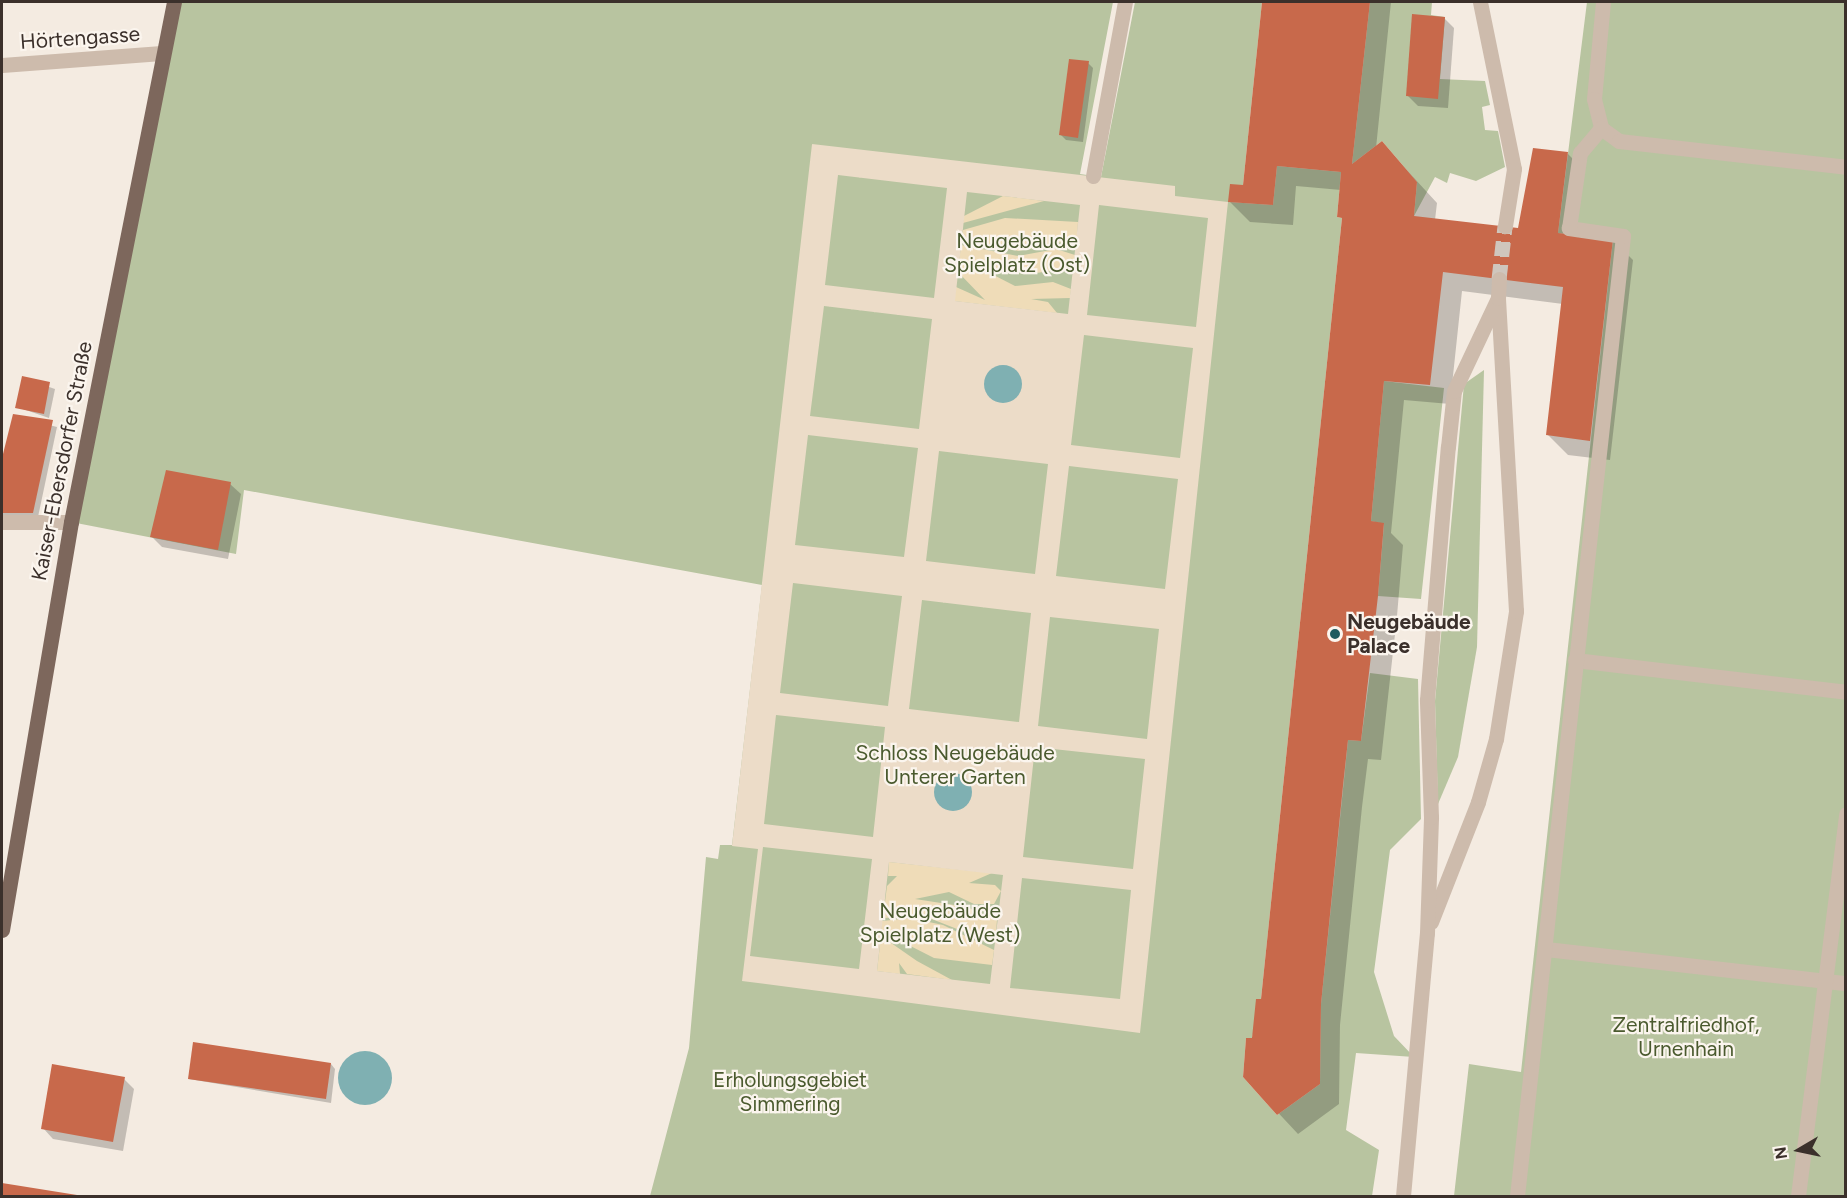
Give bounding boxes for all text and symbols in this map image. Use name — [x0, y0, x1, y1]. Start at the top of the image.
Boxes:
street label: Hörtengasse — [19, 21, 141, 55]
park label: Neugebäude Spielplatz (Ost) — [944, 228, 1090, 278]
street label: Kaiser-Ebersdorfer Straße — [26, 339, 98, 583]
place label: Neugebäude Palace — [1347, 609, 1471, 659]
marker: Neugebäude Palace — [1328, 627, 1342, 641]
park label: Schloss Neugebäude Unterer Garten — [855, 740, 1055, 790]
park label: Neugebäude Spielplatz (West) — [860, 898, 1020, 948]
park label: Zentralfriedhof, Urnenhain — [1613, 1012, 1759, 1062]
park label: Erholungsgebiet Simmering — [713, 1067, 867, 1117]
north arrow — [1769, 1120, 1829, 1180]
text: N — [1770, 1145, 1791, 1160]

